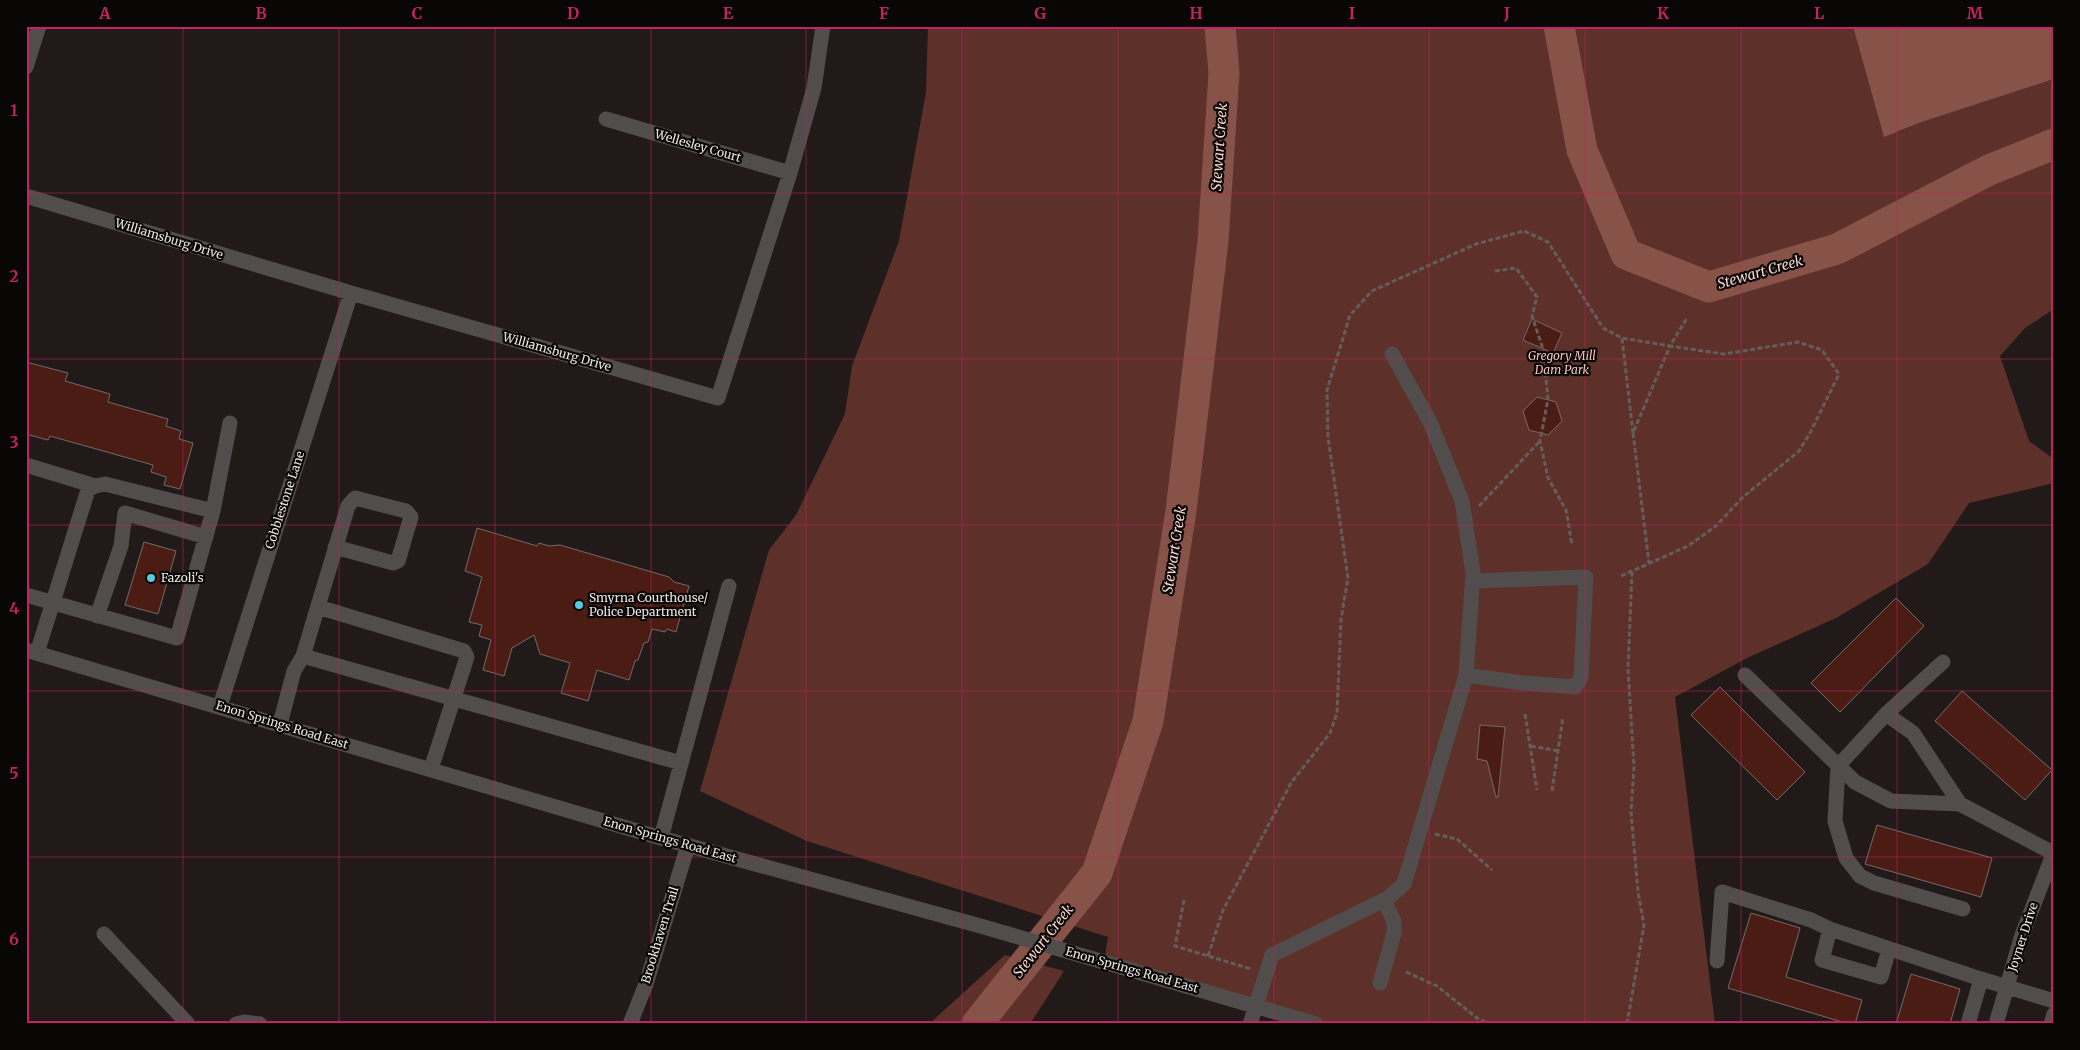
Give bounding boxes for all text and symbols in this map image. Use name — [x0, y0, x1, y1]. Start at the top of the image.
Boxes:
text: A — [98, 3, 111, 23]
text: B — [255, 3, 267, 23]
text: C — [412, 3, 422, 23]
text: D — [567, 3, 579, 23]
text: E — [723, 3, 734, 23]
text: F — [879, 3, 889, 23]
text: G — [1034, 3, 1046, 23]
text: H — [1189, 3, 1203, 23]
text: I — [1349, 3, 1355, 23]
text: J — [1503, 3, 1510, 23]
text: K — [1657, 3, 1669, 23]
text: L — [1814, 3, 1824, 23]
text: M — [1967, 3, 1984, 23]
text: 1 — [10, 100, 18, 120]
water label: Stewart Creek — [1207, 102, 1231, 192]
street label: Wellesley Court — [652, 126, 743, 165]
street label: Williamsburg Drive — [112, 215, 225, 262]
water label: Stewart Creek — [1715, 251, 1805, 293]
text: 2 — [9, 266, 19, 286]
street label: Williamsburg Drive — [500, 329, 613, 374]
park label: Gregory Mill Dam Park — [1528, 348, 1596, 377]
text: 3 — [9, 432, 19, 452]
street label: Cobblestone Lane — [262, 449, 307, 551]
water label: Stewart Creek — [1158, 505, 1190, 595]
place label: Fazoli's — [161, 570, 204, 585]
marker: Fazoli's — [145, 572, 157, 584]
place label: Smyrna Courthouse/ Police Department — [589, 590, 708, 619]
text: 4 — [9, 598, 19, 618]
marker: Smyrna Courthouse/ Police Department — [573, 599, 585, 611]
street label: Enon Springs Road East — [214, 697, 351, 752]
text: 5 — [9, 763, 19, 783]
street label: Enon Springs Road East — [602, 813, 739, 866]
street label: Brookhaven Trail — [638, 884, 681, 985]
water label: Stewart Creek — [1009, 900, 1077, 981]
street label: Joyner Drive — [2004, 900, 2041, 974]
text: 6 — [9, 929, 19, 949]
street label: Enon Springs Road East — [1064, 943, 1201, 996]

